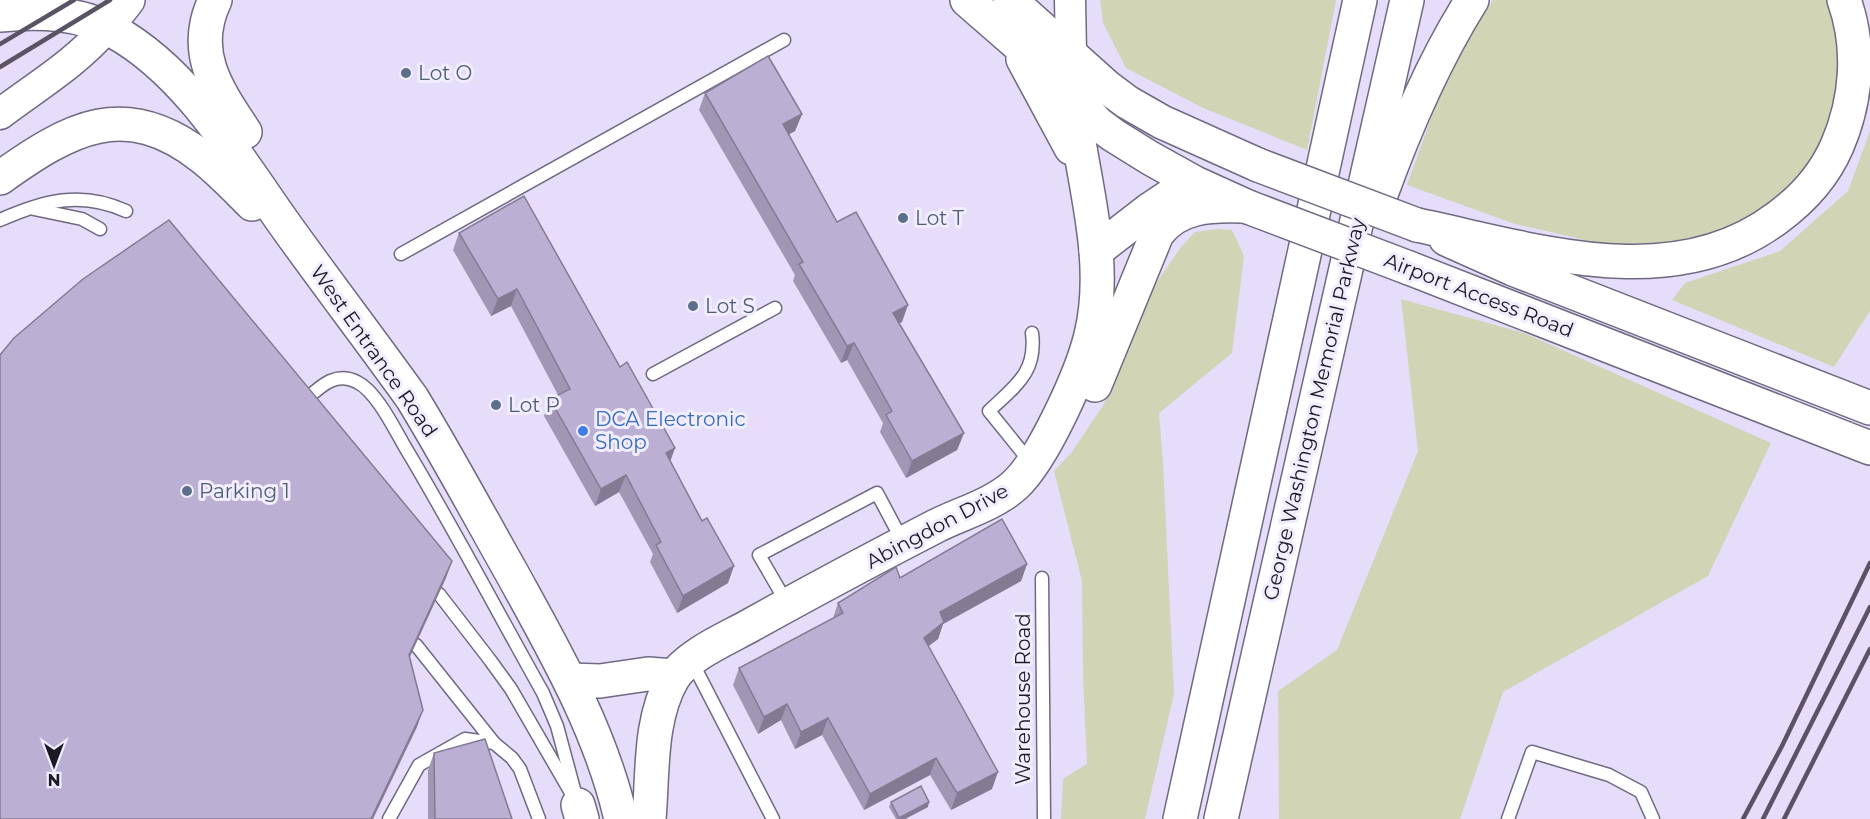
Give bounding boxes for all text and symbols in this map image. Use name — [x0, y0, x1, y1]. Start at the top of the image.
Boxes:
place label: Lot O — [418, 61, 472, 85]
marker: Lot O — [399, 66, 413, 80]
place label: Lot T — [915, 206, 965, 230]
marker: Lot T — [896, 211, 910, 225]
street label: George Washington Memorial Parkway — [1258, 215, 1370, 603]
street label: Airport Access Road — [1381, 248, 1577, 342]
street label: West Entrance Road — [306, 260, 442, 442]
place label: Lot S — [705, 294, 755, 318]
marker: Lot S — [686, 299, 700, 313]
place label: Lot P — [508, 393, 560, 417]
marker: Lot P — [489, 398, 503, 412]
place label: DCA Electronic Shop — [595, 407, 746, 454]
marker: DCA Electronic Shop — [576, 424, 590, 438]
street label: Abingdon Drive — [862, 478, 1012, 574]
place label: Parking 1 — [199, 479, 290, 503]
marker: Parking 1 — [180, 484, 194, 498]
street label: Warehouse Road — [1011, 613, 1035, 785]
north arrow — [24, 735, 84, 795]
text: N — [48, 770, 60, 789]

